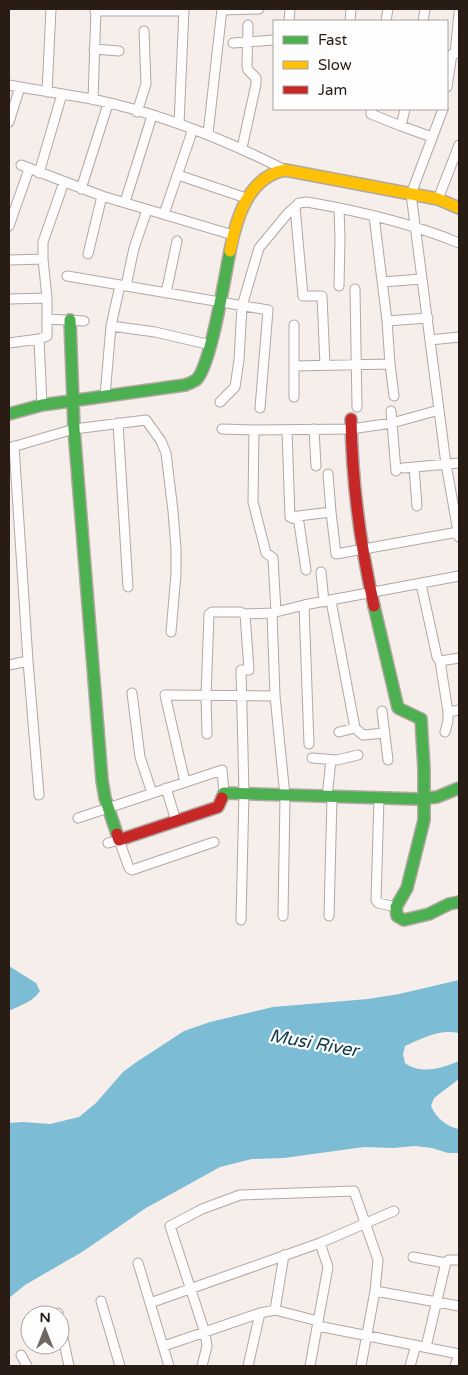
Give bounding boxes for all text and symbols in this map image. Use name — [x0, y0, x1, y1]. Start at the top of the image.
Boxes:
legend — [273, 20, 448, 110]
text: Fast — [318, 31, 348, 49]
text: Slow — [318, 56, 352, 74]
text: Jam — [318, 81, 347, 99]
water label: Musi River — [268, 1024, 362, 1062]
north arrow — [20, 1305, 70, 1355]
text: N — [39, 1309, 51, 1326]

